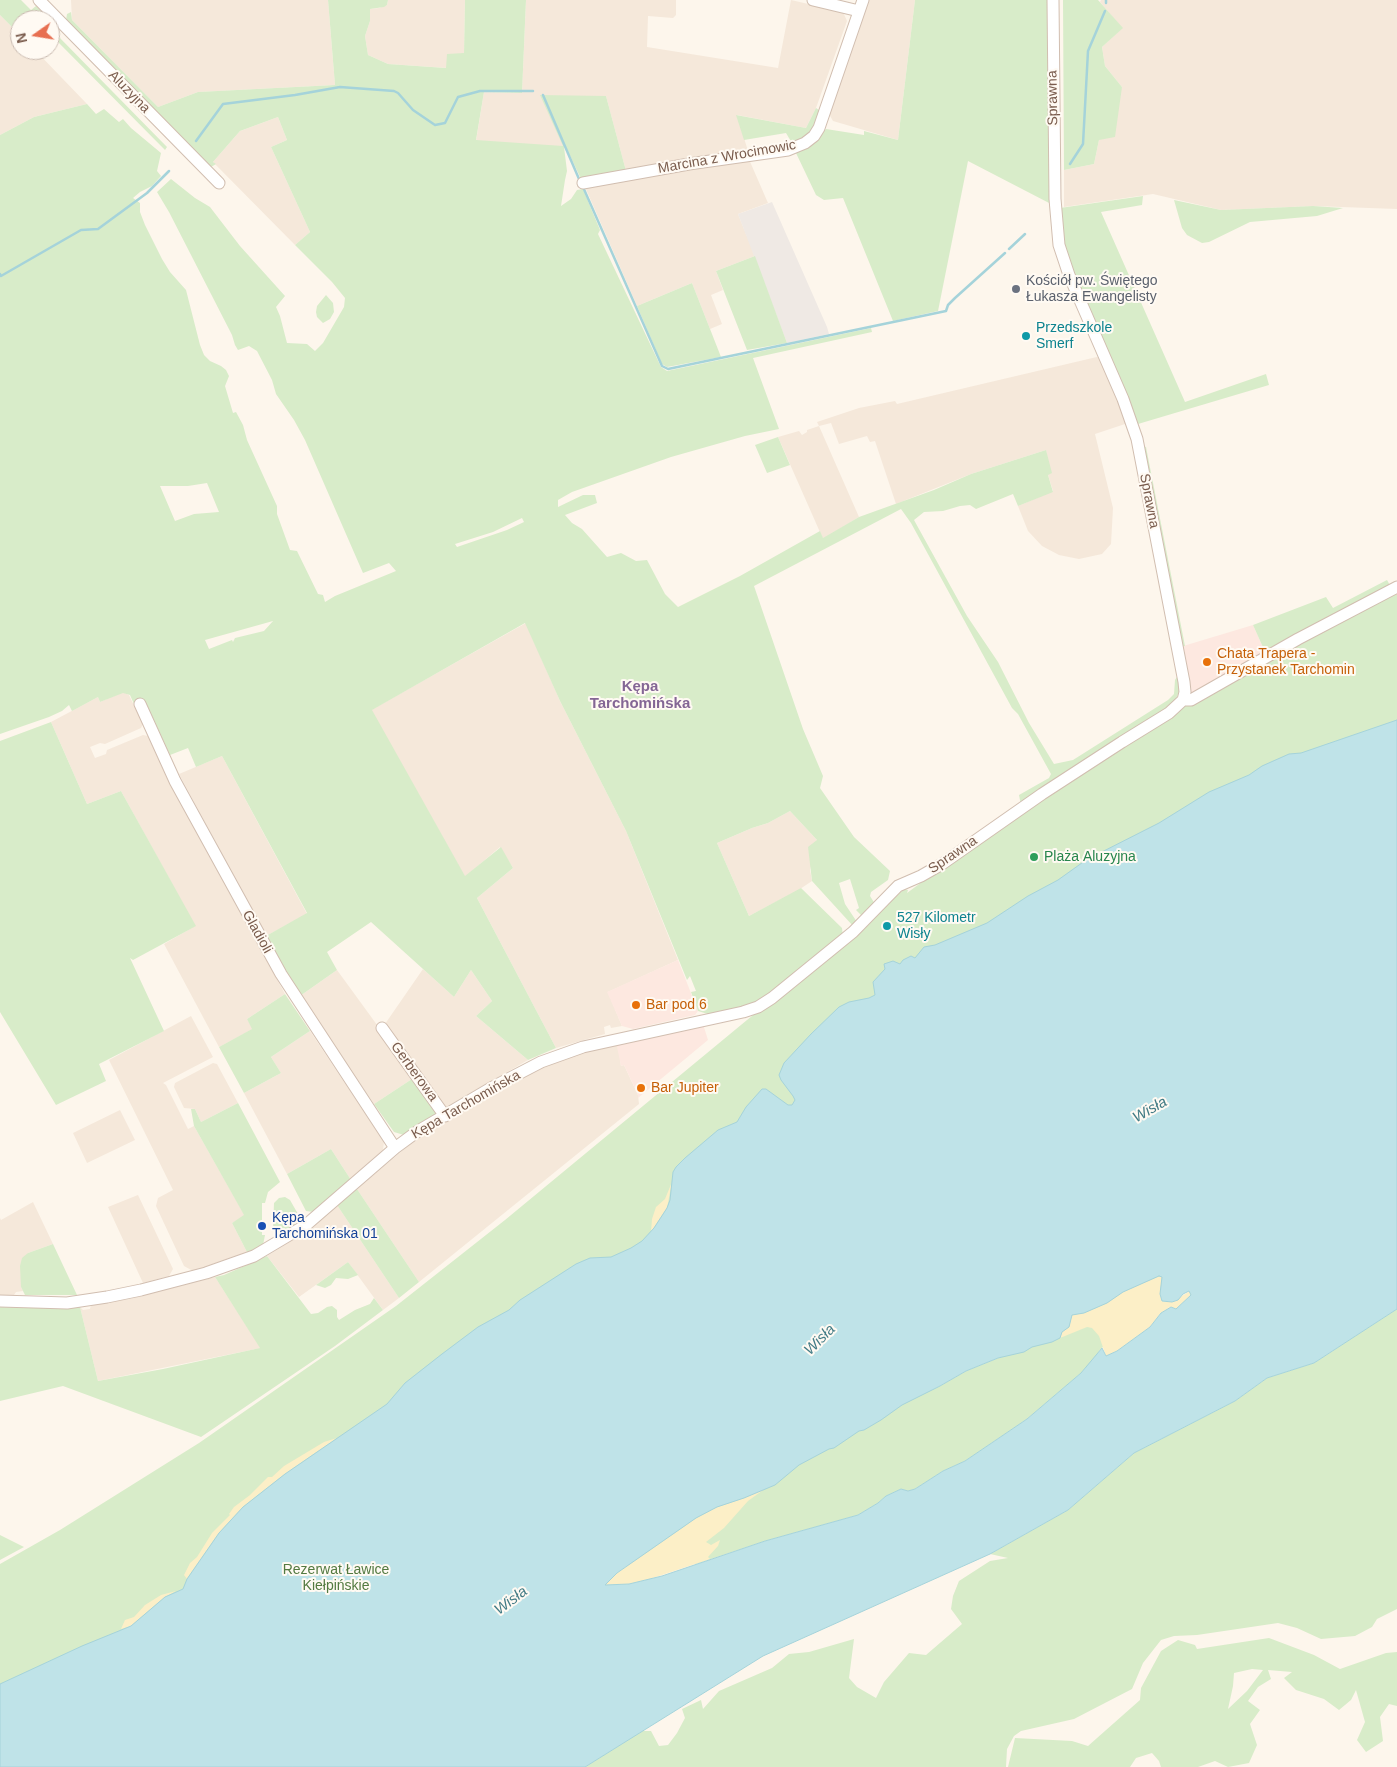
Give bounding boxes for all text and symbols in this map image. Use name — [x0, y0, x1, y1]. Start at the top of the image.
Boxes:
north arrow — [10, 10, 60, 60]
text: N — [12, 31, 30, 45]
street label: Aluzyjna — [105, 67, 153, 117]
street label: Sprawna — [1044, 70, 1062, 126]
street label: Marcina z Wrocimowic — [657, 137, 797, 177]
place label: Kościół pw. Świętego Łukasza Ewangelisty — [1026, 273, 1158, 306]
marker: Kościół pw. Świętego Łukasza Ewangelisty — [1010, 283, 1022, 295]
place label: Przedszkole Smerf — [1036, 320, 1112, 352]
marker: Przedszkole Smerf — [1020, 330, 1032, 342]
street label: Sprawna — [1135, 472, 1163, 530]
place label: Chata Trapera - Przystanek Tarchomin — [1217, 646, 1355, 679]
marker: Chata Trapera - Przystanek Tarchomin — [1201, 656, 1213, 668]
district label: Kępa Tarchomińska — [590, 678, 690, 713]
street label: Sprawna — [925, 833, 981, 877]
place label: Plaża Aluzyjna — [1044, 849, 1136, 865]
marker: Plaża Aluzyjna — [1028, 851, 1040, 863]
street label: Gladioli — [238, 908, 276, 956]
place label: 527 Kilometr Wisły — [897, 910, 976, 942]
marker: 527 Kilometr Wisły — [881, 920, 893, 932]
place label: Bar pod 6 — [646, 997, 707, 1013]
marker: Bar pod 6 — [630, 999, 642, 1011]
street label: Gerberowa — [387, 1039, 441, 1105]
street label: Kępa Tarchomińska — [409, 1067, 523, 1143]
place label: Bar Jupiter — [651, 1080, 719, 1096]
marker: Bar Jupiter — [635, 1082, 647, 1094]
water label: Wisła — [1130, 1093, 1170, 1127]
place label: Kępa Tarchomińska 01 — [272, 1210, 378, 1242]
marker: Kępa Tarchomińska 01 — [256, 1220, 268, 1232]
water label: Wisła — [801, 1321, 839, 1359]
park label: Rezerwat Ławice Kiełpińskie — [283, 1562, 389, 1594]
water label: Wisła — [491, 1583, 531, 1619]

